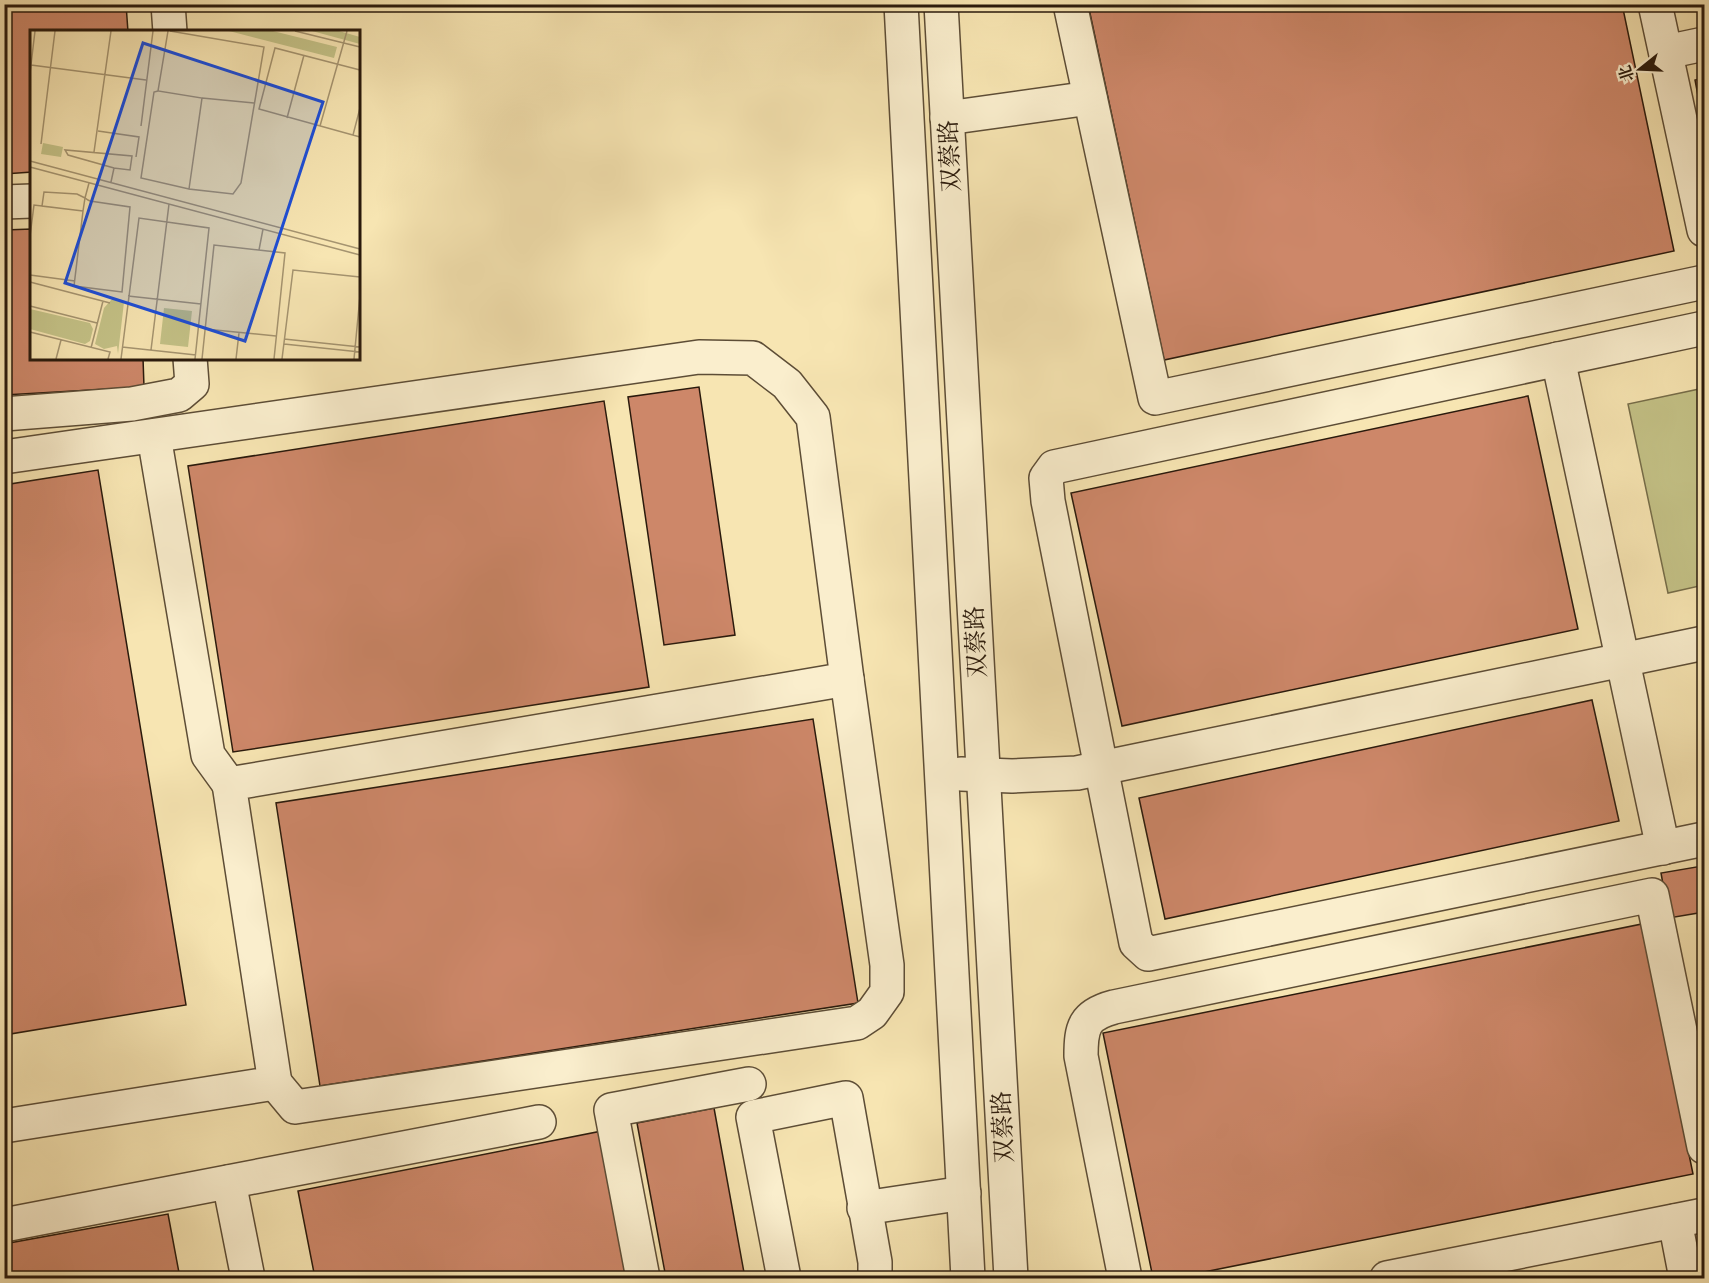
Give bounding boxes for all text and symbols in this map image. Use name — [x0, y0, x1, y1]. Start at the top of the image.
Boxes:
inset map — [30, 30, 360, 360]
north arrow — [1610, 39, 1670, 99]
text: 北 — [1616, 62, 1640, 84]
street label: 双蔡路 — [934, 119, 969, 193]
street label: 双蔡路 — [960, 605, 995, 679]
street label: 双蔡路 — [987, 1090, 1022, 1164]

